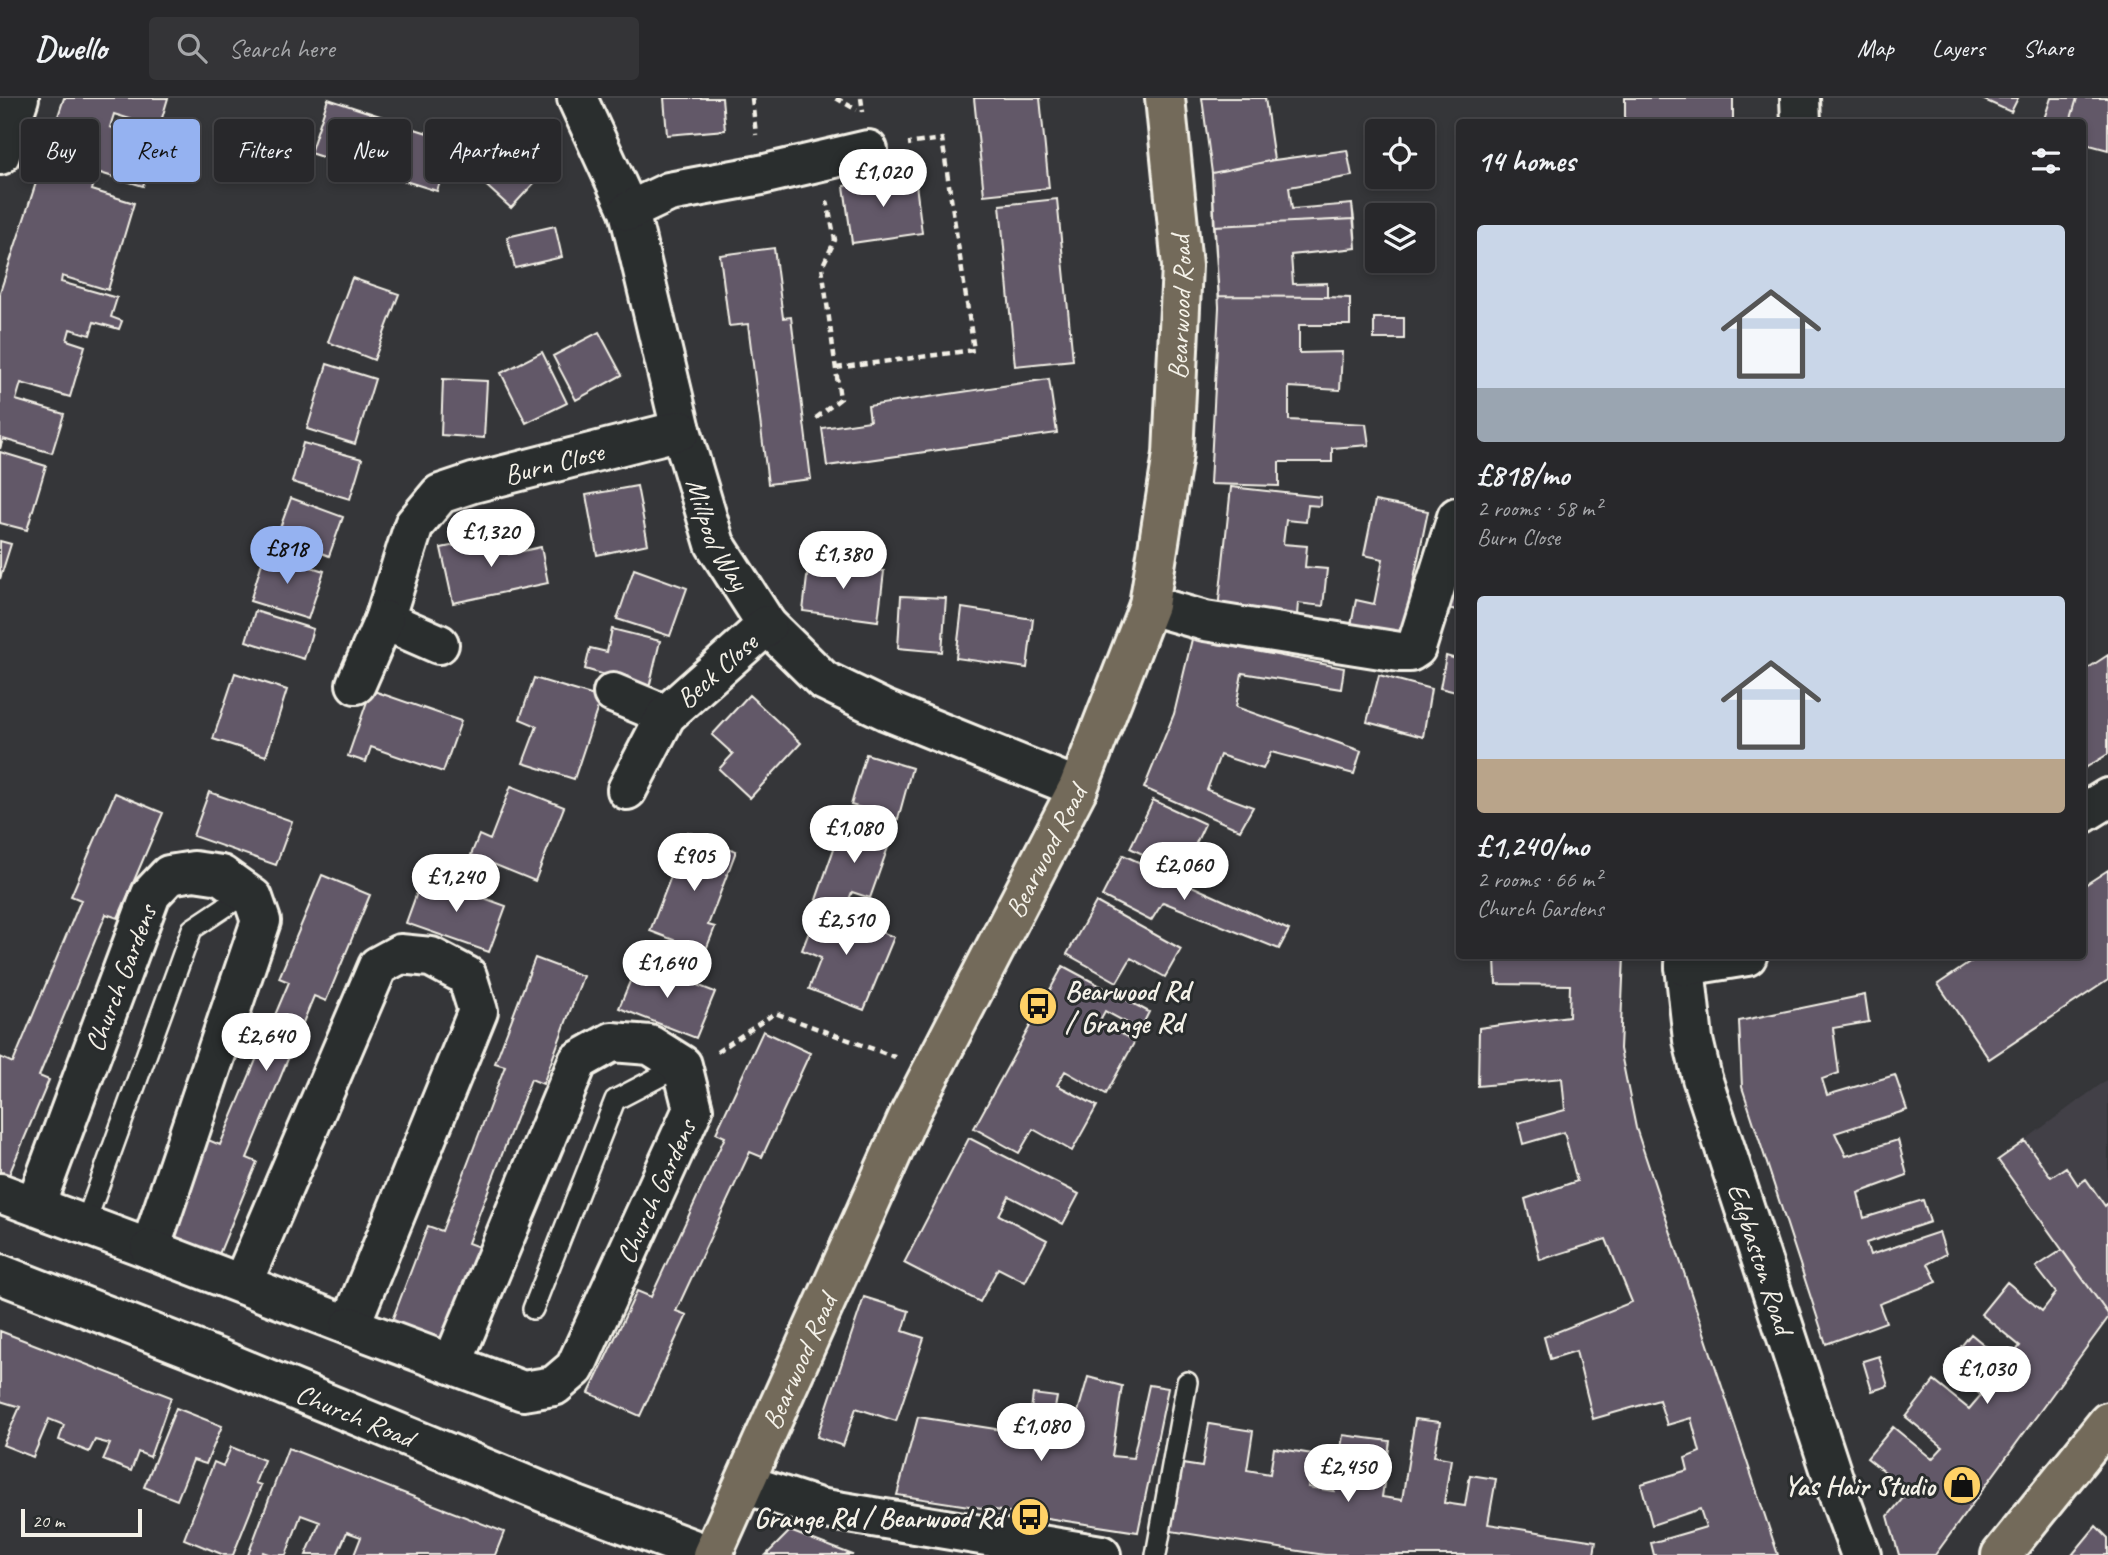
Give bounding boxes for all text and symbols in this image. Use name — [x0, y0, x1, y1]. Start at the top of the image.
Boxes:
search box — [149, 17, 639, 80]
text: Dwello — [35, 27, 107, 69]
icon: search — [173, 29, 211, 67]
text: Search here — [229, 32, 335, 65]
text: Map — [1857, 33, 1894, 63]
text: Layers — [1932, 33, 1985, 63]
text: Share — [2023, 33, 2073, 63]
chip: Buy — [21, 119, 99, 182]
chip: Rent — [113, 119, 200, 182]
chip: Filters — [214, 119, 314, 182]
chip: New — [328, 119, 411, 182]
chip: Apartment — [425, 119, 561, 182]
map controls — [1365, 119, 1435, 273]
button: locate — [1365, 119, 1435, 189]
text: 14 homes — [1477, 142, 1575, 180]
icon: filters — [2027, 142, 2065, 180]
pin: £1,020 — [826, 150, 940, 209]
text: £1,020 — [855, 157, 911, 186]
button: layers — [1365, 203, 1435, 273]
street label: Bearwood Road — [1160, 230, 1200, 380]
icon: home — [1708, 271, 1834, 397]
street label: Burn Close — [500, 433, 609, 492]
text: £818/mo — [1477, 456, 1569, 494]
street label: Millpool Way — [678, 474, 758, 599]
text: 2 rooms · 58 m² — [1477, 494, 1601, 523]
pin: £1,320 — [434, 510, 548, 569]
text: £1,320 — [463, 517, 519, 546]
text: Burn Close — [1477, 523, 1560, 552]
pin: £818 — [246, 526, 328, 586]
pin: £1,380 — [786, 532, 900, 591]
text: £818 — [266, 534, 308, 563]
text: £1,380 — [815, 539, 871, 568]
street label: Beck Close — [669, 624, 766, 716]
icon: home — [1708, 642, 1834, 768]
street label: Bearwood Road — [997, 776, 1096, 924]
pin: £1,080 — [797, 806, 911, 865]
text: £1,080 — [826, 813, 882, 842]
text: £1,240/mo — [1477, 827, 1589, 865]
pin: £905 — [653, 834, 735, 893]
text: £905 — [674, 841, 714, 870]
pin: £2,060 — [1127, 842, 1241, 902]
text: £2,060 — [1156, 850, 1212, 879]
pin: £1,240 — [399, 854, 513, 914]
text: £1,240 — [428, 862, 484, 891]
text: 2 rooms · 66 m² — [1477, 865, 1601, 894]
text: Church Gardens — [1477, 894, 1604, 923]
street label: Church Gardens — [77, 898, 165, 1056]
pin: £2,510 — [789, 898, 903, 957]
text: £2,510 — [818, 905, 874, 934]
pin: £1,640 — [610, 940, 724, 1000]
text: £1,640 — [639, 948, 695, 977]
place label: Bearwood Rd / Grange Rd — [1065, 973, 1194, 1040]
bus stop icon: Bearwood Rd / Grange Rd — [1017, 985, 1059, 1027]
pin: £2,640 — [209, 1014, 323, 1073]
text: £2,640 — [238, 1021, 294, 1050]
street label: Church Gardens — [608, 1112, 705, 1269]
street label: Edgbaston Road — [1720, 1179, 1803, 1342]
street label: Bearwood Road — [754, 1285, 846, 1435]
pin: £1,030 — [1930, 1346, 2044, 1406]
text: £1,030 — [1959, 1354, 2015, 1383]
street label: Church Road — [291, 1376, 423, 1457]
pin: £1,080 — [984, 1404, 1098, 1463]
text: £1,080 — [1013, 1411, 1069, 1440]
pin: £2,450 — [1291, 1444, 1405, 1504]
text: £2,450 — [1320, 1452, 1376, 1481]
shop icon: Yas Hair Studio — [1941, 1464, 1983, 1506]
place label: Yas Hair Studio — [1784, 1468, 1937, 1503]
bus stop icon: Grange Rd / Bearwood Rd — [1009, 1496, 1051, 1538]
place label: Grange Rd / Bearwood Rd — [754, 1500, 1008, 1535]
scale bar — [21, 1506, 142, 1538]
text: 20 m — [32, 1509, 64, 1533]

